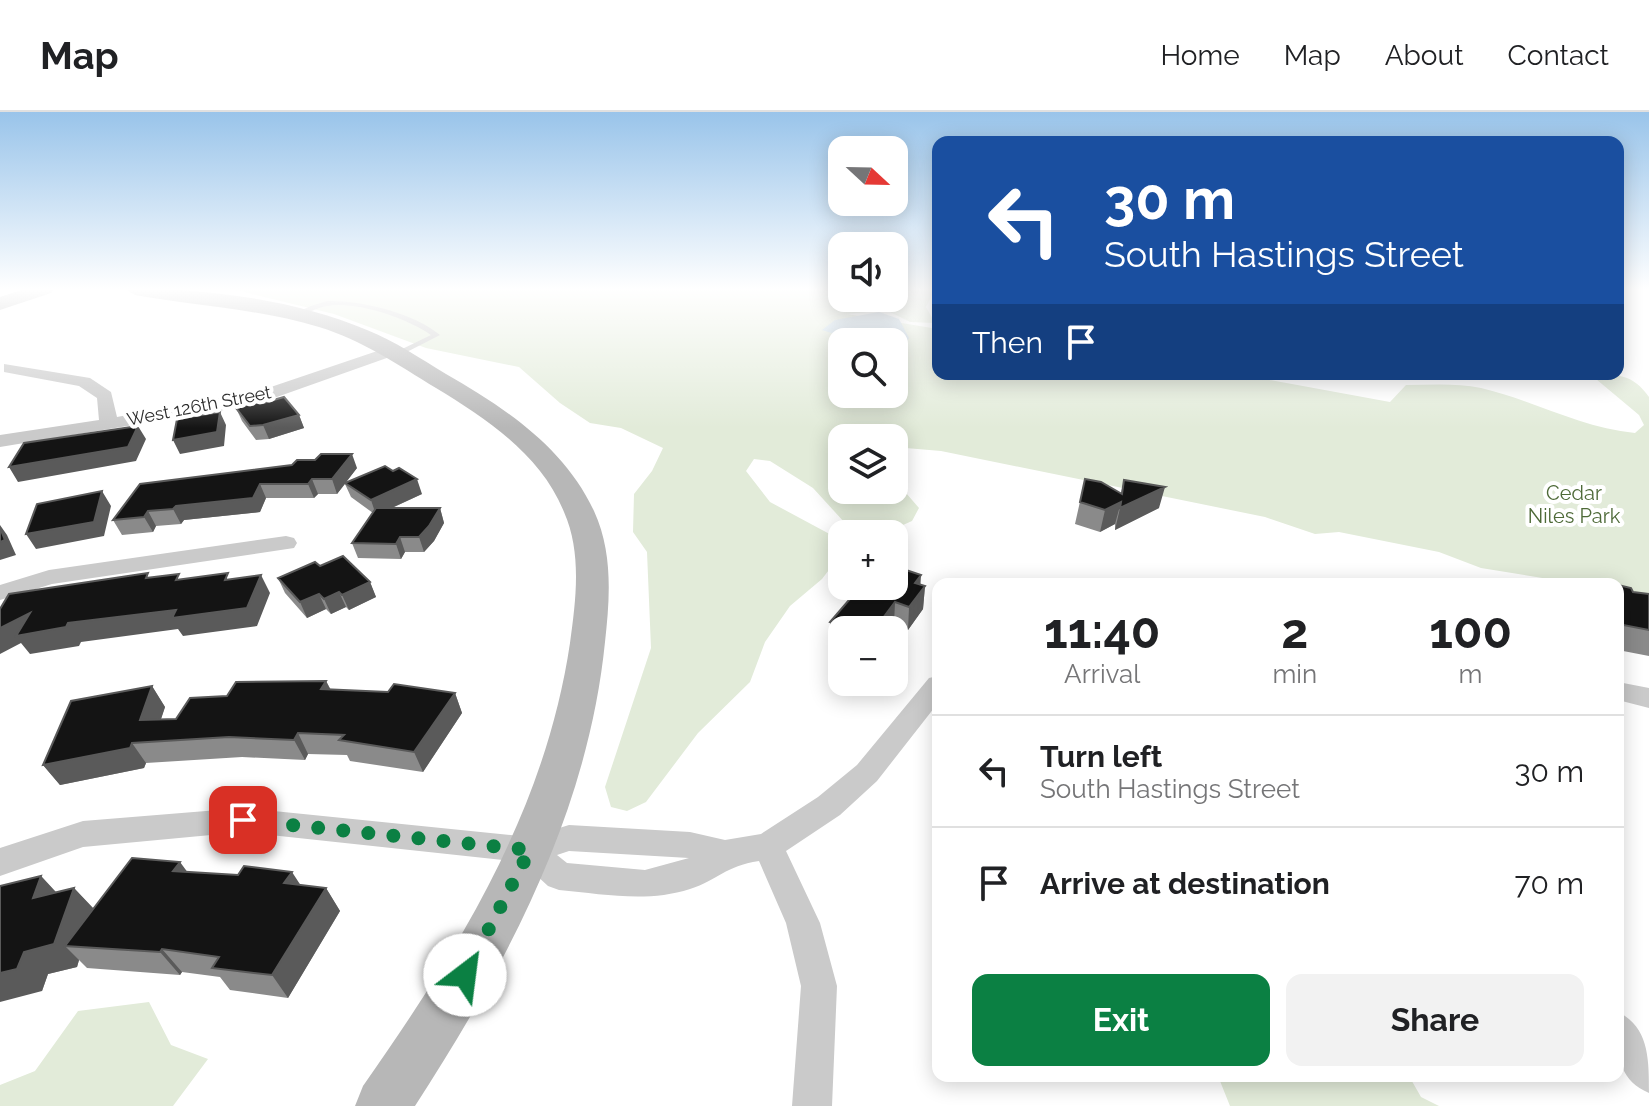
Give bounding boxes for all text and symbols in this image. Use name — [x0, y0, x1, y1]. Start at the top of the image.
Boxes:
text: Map — [40, 33, 119, 78]
text: Home — [1160, 39, 1240, 72]
text: Map — [1284, 39, 1341, 72]
text: About — [1385, 39, 1464, 72]
text: Contact — [1508, 39, 1609, 72]
north arrow — [828, 136, 908, 216]
map controls — [828, 136, 908, 696]
text: 30 m — [1104, 166, 1235, 232]
icon: left — [972, 168, 1076, 272]
button: sound — [828, 232, 908, 312]
text: South Hastings Street — [1104, 233, 1464, 275]
icon: arrive — [1059, 320, 1103, 364]
text: Then — [972, 325, 1043, 360]
button: search — [828, 328, 908, 408]
street label: West 126th Street — [125, 381, 273, 430]
button: layers — [828, 424, 908, 504]
park label: Cedar Niles Park — [1528, 481, 1621, 528]
button: + — [828, 520, 908, 600]
text: 11:40 — [1044, 603, 1160, 659]
text: 2 — [1281, 603, 1308, 659]
text: 100 — [1429, 603, 1512, 659]
button: − — [828, 616, 908, 696]
text: Arrival — [1064, 659, 1140, 689]
text: min — [1272, 659, 1317, 689]
text: m — [1459, 659, 1483, 689]
text: Turn left — [1040, 739, 1162, 774]
icon: left — [972, 749, 1016, 793]
text: 30 m — [1514, 754, 1584, 789]
text: South Hastings Street — [1040, 774, 1300, 804]
pin — [209, 786, 277, 854]
icon: arrive — [221, 798, 265, 842]
icon: arrive — [972, 861, 1016, 905]
text: Arrive at destination — [1040, 866, 1330, 901]
text: 70 m — [1514, 866, 1584, 901]
position arrow — [423, 933, 507, 1017]
button: Exit — [972, 974, 1270, 1066]
button: Share — [1286, 974, 1584, 1066]

